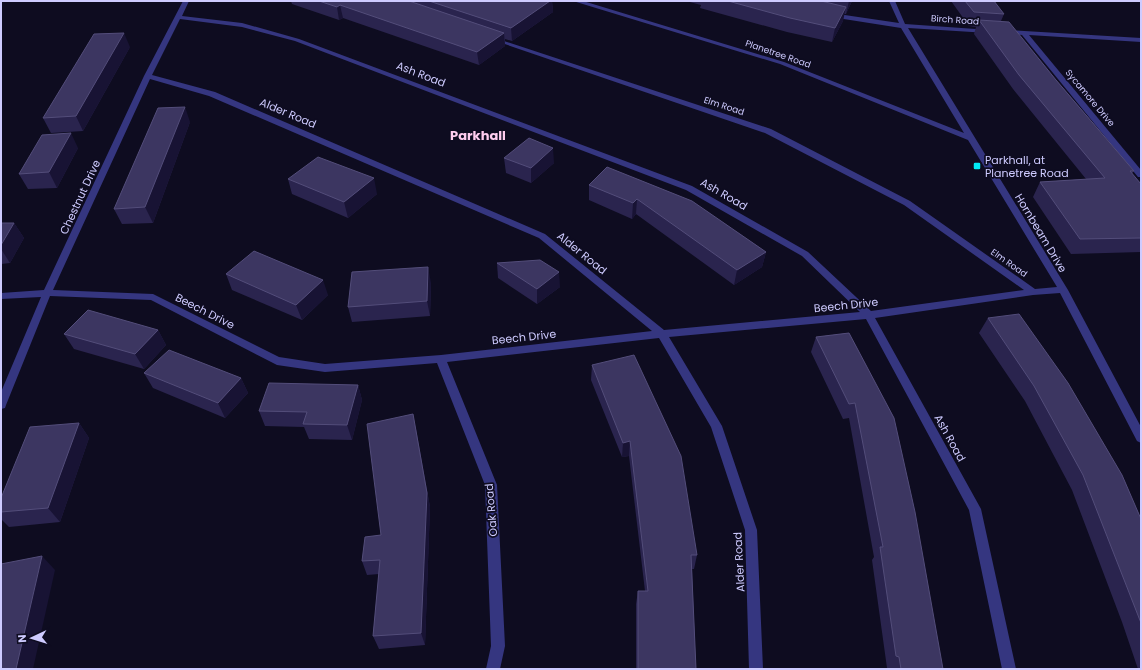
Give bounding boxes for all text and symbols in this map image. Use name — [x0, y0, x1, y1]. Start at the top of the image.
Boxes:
street label: Birch Road — [931, 12, 979, 28]
street label: Planetree Road — [744, 37, 812, 71]
street label: Ash Road — [394, 57, 448, 91]
street label: Sycamore Drive — [1063, 67, 1118, 129]
street label: Alder Road — [257, 94, 319, 132]
street label: Elm Road — [702, 94, 746, 118]
district label: Parkhall — [450, 126, 506, 145]
place label: Parkhall, at Planetree Road — [985, 152, 1069, 181]
street label: Chestnut Drive — [56, 157, 104, 237]
marker: Parkhall, at Planetree Road — [972, 161, 982, 171]
street label: Ash Road — [698, 174, 750, 214]
street label: Hornbeam Drive — [1011, 191, 1071, 276]
street label: Alder Road — [554, 228, 610, 278]
street label: Elm Road — [988, 246, 1030, 280]
street label: Beech Drive — [173, 289, 238, 333]
street label: Beech Drive — [813, 294, 879, 316]
street label: Beech Drive — [491, 326, 557, 348]
street label: Ash Road — [930, 411, 970, 465]
street label: Oak Road — [481, 483, 501, 537]
street label: Alder Road — [729, 532, 749, 592]
north arrow — [12, 618, 52, 658]
text: N — [14, 634, 30, 643]

